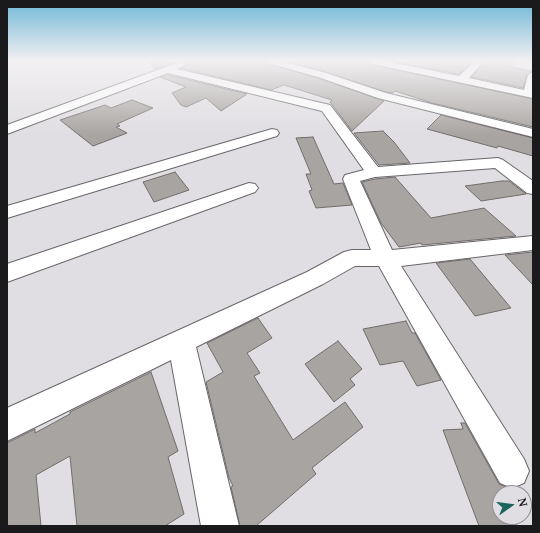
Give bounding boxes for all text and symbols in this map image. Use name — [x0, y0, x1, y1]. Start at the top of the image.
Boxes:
north arrow — [492, 485, 532, 525]
text: N — [515, 496, 531, 508]

